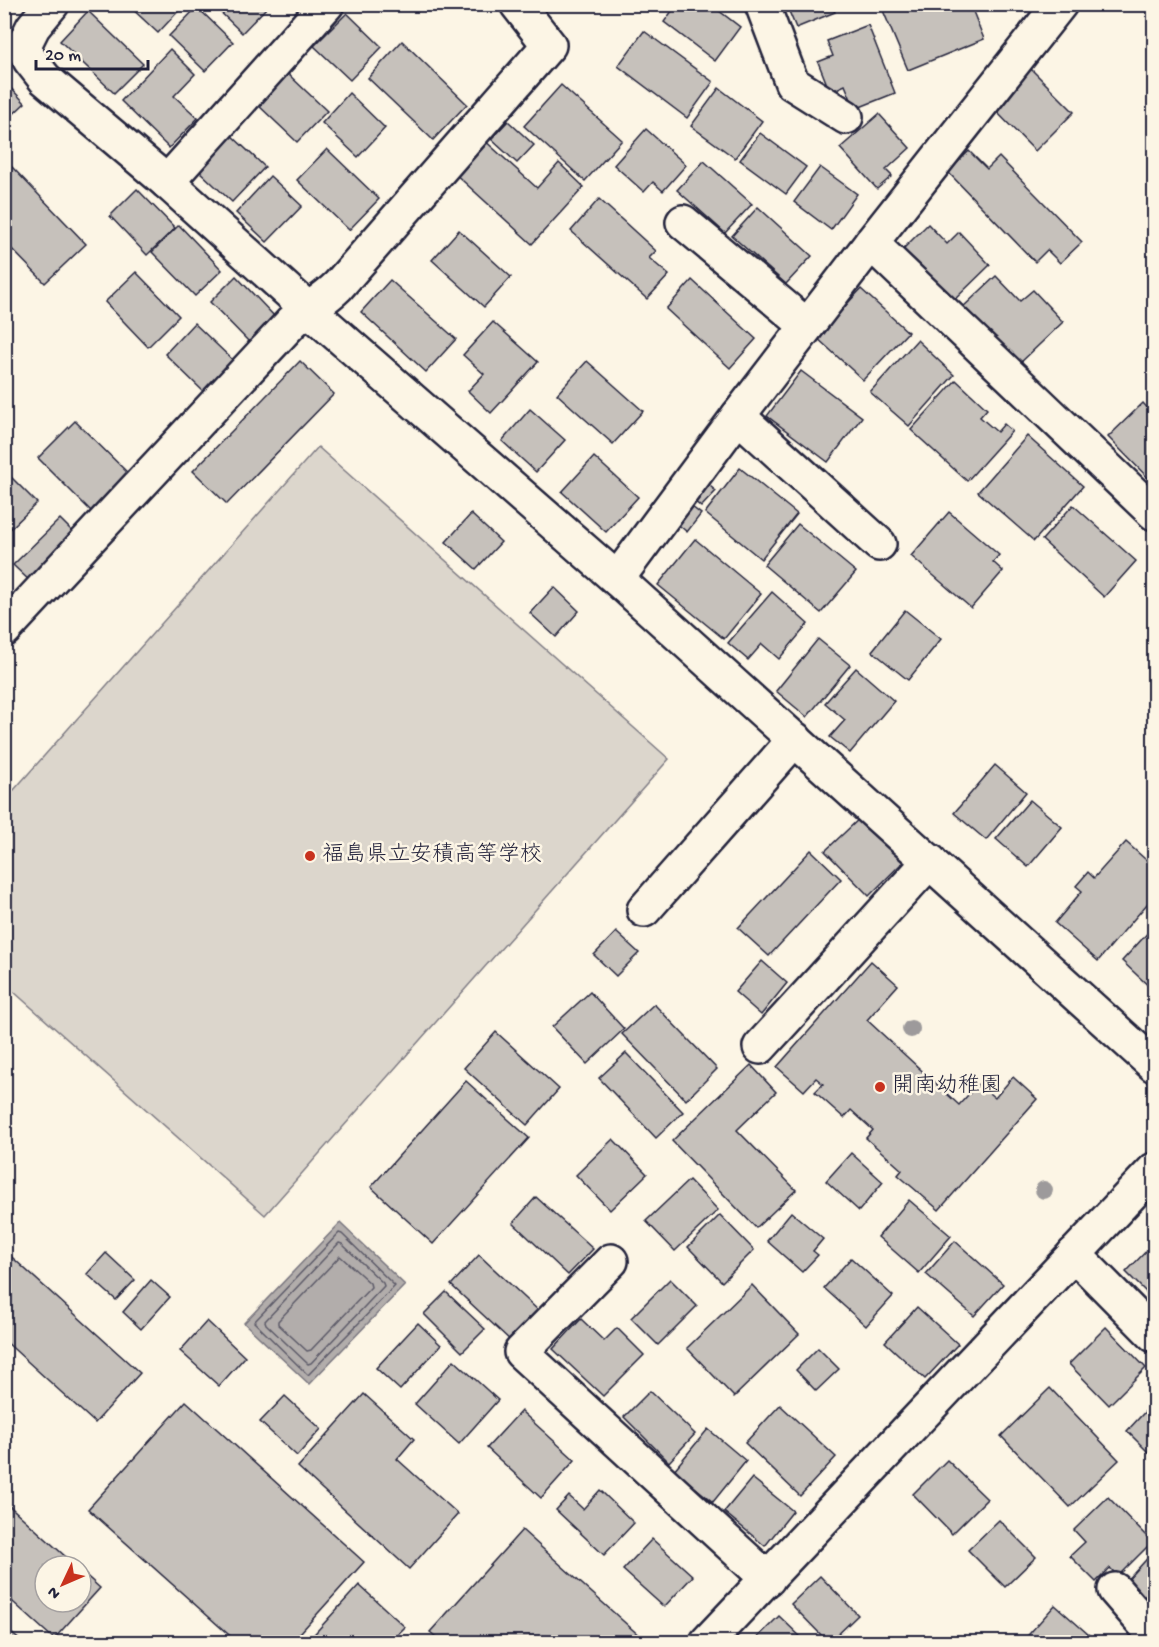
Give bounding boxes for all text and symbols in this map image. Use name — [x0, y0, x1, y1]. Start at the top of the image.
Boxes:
scale bar — [36, 33, 148, 71]
text: 20 m — [45, 46, 81, 67]
place label: 福島県立安積高等学校 — [322, 842, 542, 869]
marker: 福島県立安積高等学校 — [303, 849, 317, 863]
place label: 開南幼稚園 — [892, 1073, 1002, 1100]
marker: 開南幼稚園 — [873, 1080, 887, 1094]
north arrow — [33, 1554, 93, 1614]
text: N — [44, 1581, 65, 1602]

